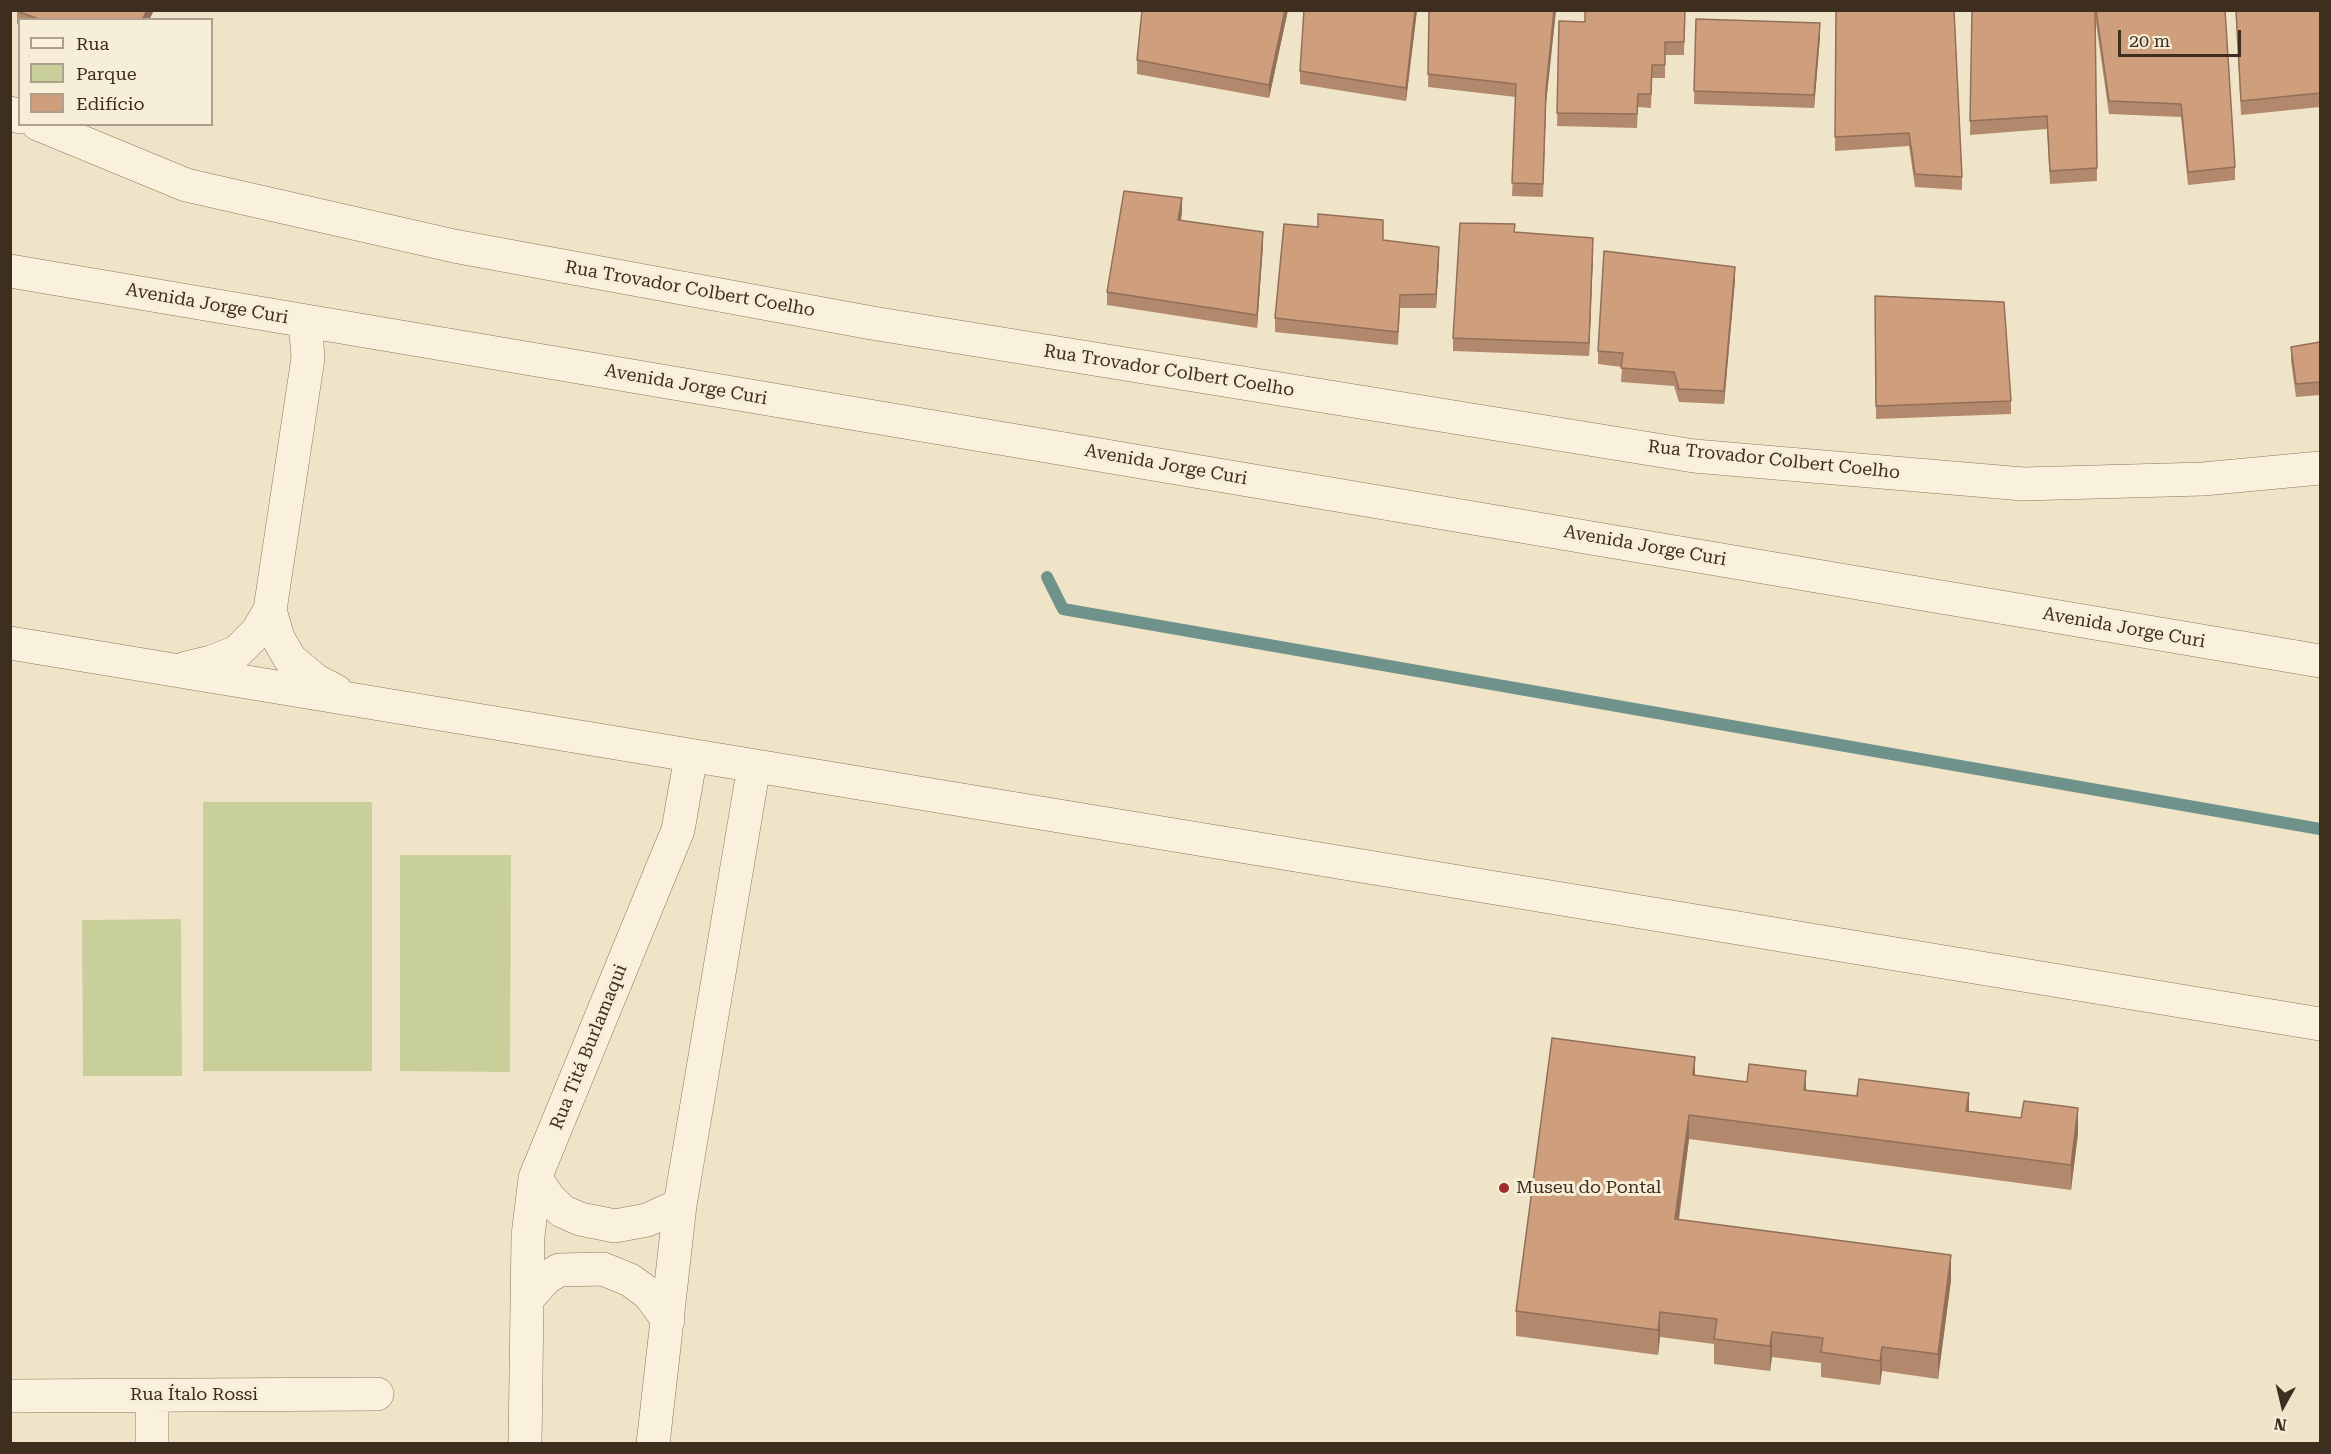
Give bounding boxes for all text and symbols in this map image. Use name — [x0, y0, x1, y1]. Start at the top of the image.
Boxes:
legend — [18, 18, 213, 126]
scale bar — [2121, 18, 2244, 56]
text: 20 m — [2129, 30, 2170, 51]
text: Rua — [76, 33, 109, 54]
text: Parque — [76, 63, 137, 84]
text: Edifício — [76, 93, 144, 114]
street label: Rua Trovador Colbert Coelho — [563, 256, 817, 322]
street label: Avenida Jorge Curi — [124, 279, 290, 329]
street label: Rua Trovador Colbert Coelho — [1042, 340, 1296, 402]
street label: Avenida Jorge Curi — [603, 360, 769, 410]
street label: Rua Trovador Colbert Coelho — [1647, 436, 1901, 484]
street label: Avenida Jorge Curi — [1083, 440, 1249, 490]
street label: Avenida Jorge Curi — [1562, 521, 1728, 571]
street label: Avenida Jorge Curi — [2041, 603, 2207, 653]
street label: Rua Titá Burlamaqui — [546, 961, 632, 1133]
place label: Museu do Pontal — [1516, 1177, 1661, 1199]
marker: Museu do Pontal — [1497, 1181, 1511, 1195]
north arrow — [2253, 1376, 2313, 1436]
street label: Rua Ítalo Rossi — [130, 1384, 258, 1406]
text: N — [2273, 1414, 2288, 1435]

